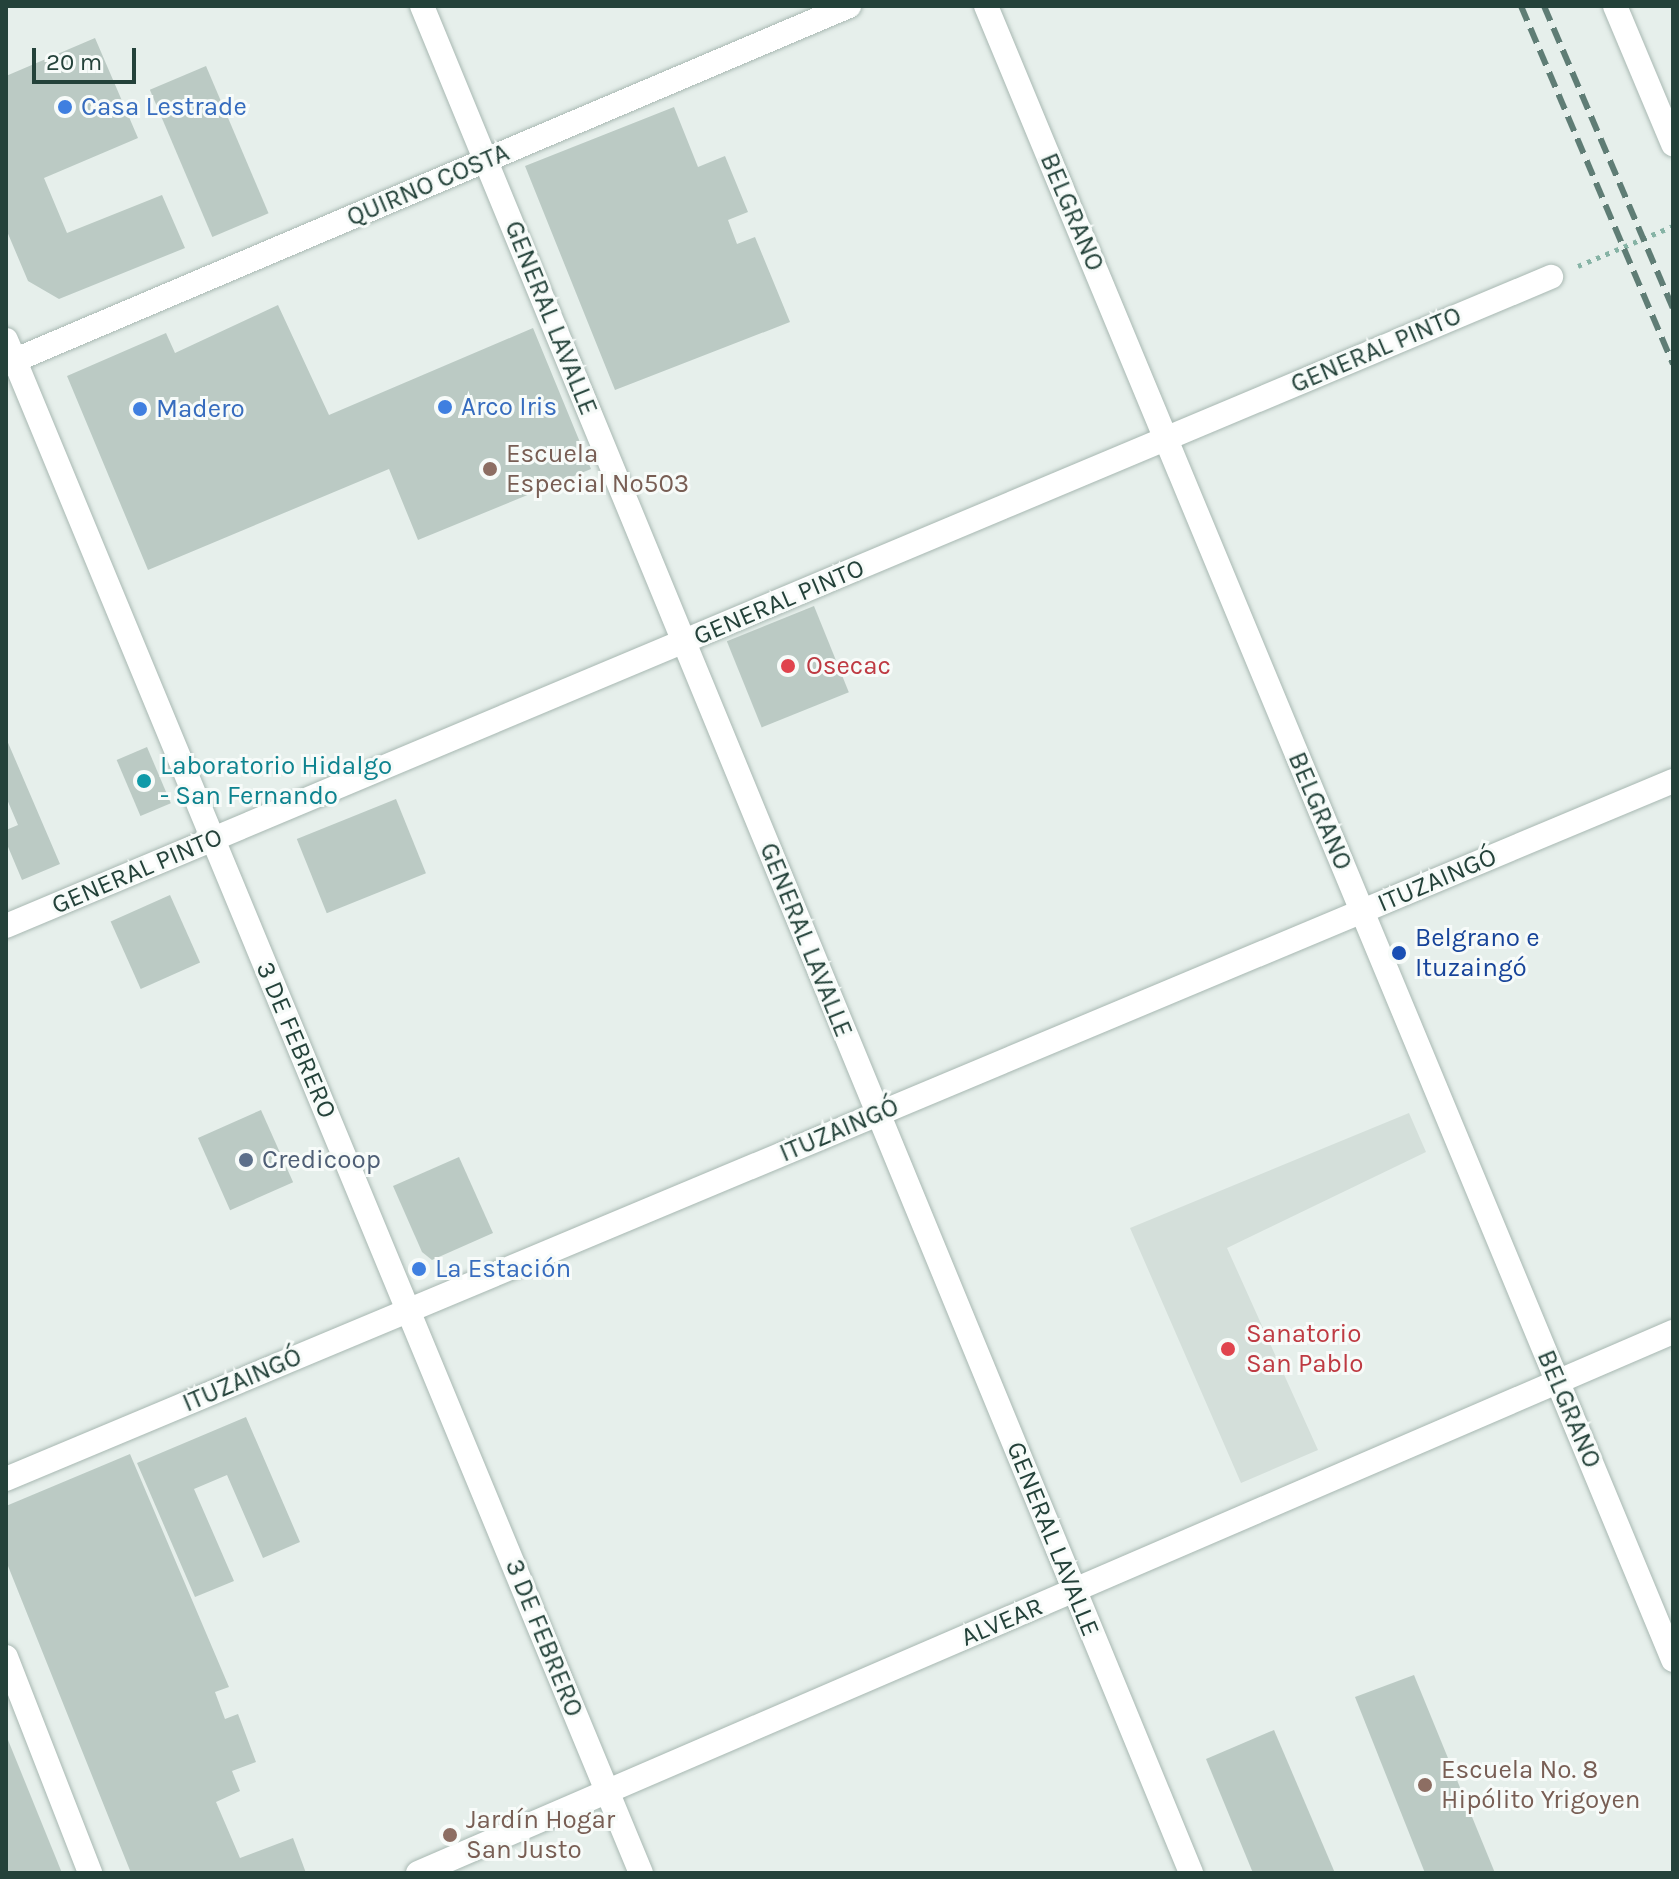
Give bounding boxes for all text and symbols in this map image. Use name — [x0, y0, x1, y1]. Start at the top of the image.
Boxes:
scale bar — [36, 32, 140, 82]
text: 20 m — [46, 48, 102, 76]
place label: Casa Lestrade — [81, 91, 247, 123]
marker: Casa Lestrade — [56, 98, 74, 116]
street label: QUIRNO COSTA — [342, 137, 514, 233]
street label: BELGRANO — [1033, 148, 1111, 276]
street label: GENERAL LAVALLE — [498, 216, 604, 420]
street label: GENERAL PINTO — [1286, 300, 1466, 400]
place label: Arco Iris — [461, 391, 557, 423]
place label: Madero — [156, 393, 245, 425]
marker: Arco Iris — [436, 398, 454, 416]
marker: Madero — [131, 400, 149, 418]
place label: Escuela Especial Nº503 — [506, 438, 689, 500]
marker: Escuela Especial Nº503 — [481, 460, 499, 478]
street label: GENERAL PINTO — [689, 552, 869, 652]
place label: Osecac — [806, 650, 891, 682]
marker: Osecac — [777, 655, 799, 677]
street label: BELGRANO — [1281, 747, 1359, 875]
place label: Laboratorio Hidalgo - San Fernando — [160, 750, 392, 812]
marker: Laboratorio Hidalgo - San Fernando — [135, 772, 153, 790]
street label: GENERAL PINTO — [47, 821, 227, 921]
street label: GENERAL LAVALLE — [753, 838, 859, 1042]
street label: ITUZAINGÓ — [1373, 841, 1501, 919]
place label: Belgrano e Ituzaingó — [1415, 922, 1540, 984]
marker: Belgrano e Ituzaingó — [1390, 944, 1408, 962]
street label: 3 DE FEBRERO — [249, 957, 343, 1123]
street label: ITUZAINGÓ — [775, 1091, 903, 1169]
place label: Credicoop — [262, 1144, 381, 1176]
marker: Credicoop — [237, 1151, 255, 1169]
place label: La Estación — [435, 1253, 571, 1285]
marker: La Estación — [410, 1260, 428, 1278]
place label: Sanatorio San Pablo — [1246, 1318, 1363, 1380]
marker: Sanatorio San Pablo — [1217, 1338, 1239, 1360]
street label: ITUZAINGÓ — [178, 1341, 306, 1419]
street label: BELGRANO — [1530, 1345, 1608, 1473]
street label: GENERAL LAVALLE — [1000, 1437, 1106, 1641]
street label: 3 DE FEBRERO — [498, 1555, 590, 1721]
street label: ALVEAR — [956, 1591, 1048, 1653]
place label: Escuela No. 8 Hipólito Yrigoyen — [1441, 1754, 1640, 1816]
marker: Escuela No. 8 Hipólito Yrigoyen — [1416, 1776, 1434, 1794]
place label: Jardín Hogar San Justo — [466, 1804, 615, 1866]
marker: Jardín Hogar San Justo — [441, 1826, 459, 1844]

